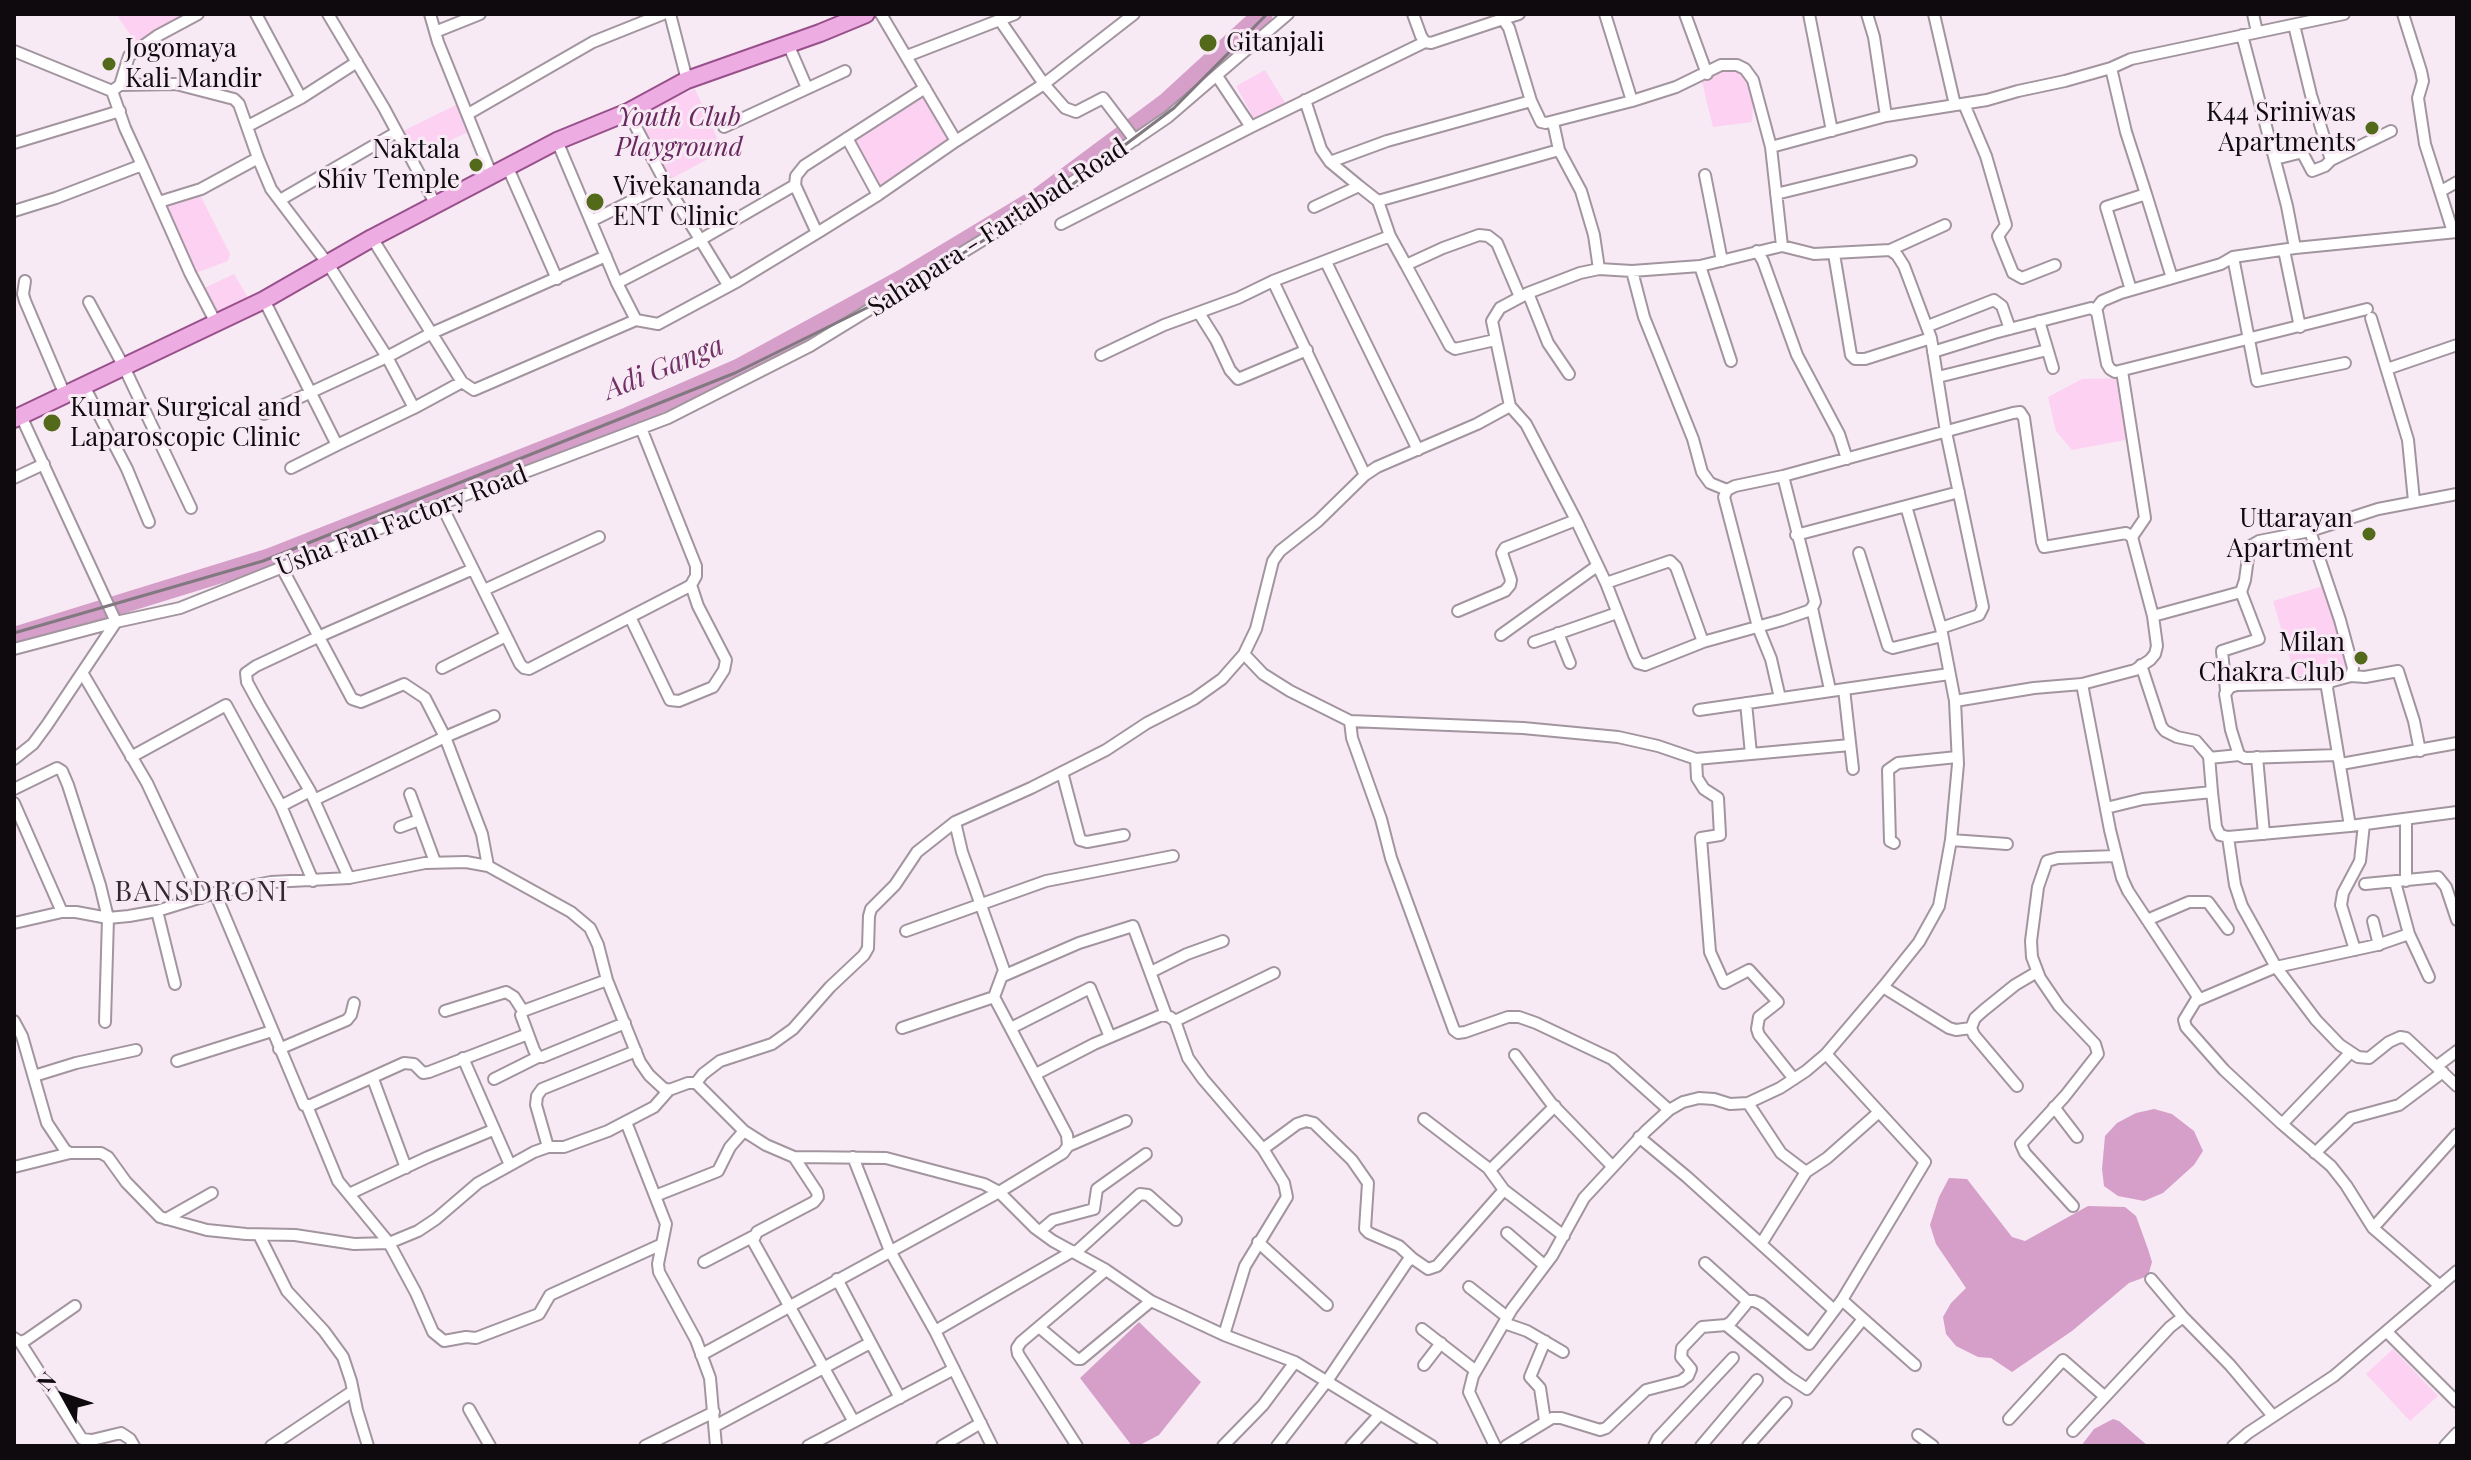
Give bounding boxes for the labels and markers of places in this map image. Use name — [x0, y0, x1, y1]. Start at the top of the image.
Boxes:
place label: Gitanjali — [1226, 27, 1325, 59]
marker: Gitanjali — [1197, 32, 1219, 54]
place label: Jogomaya Kali Mandir — [125, 33, 262, 94]
marker: Jogomaya Kali Mandir — [100, 55, 118, 73]
place label: K44 Sriniwas Apartments — [2206, 97, 2356, 158]
marker: K44 Sriniwas Apartments — [2363, 119, 2381, 137]
place label: Naktala Shiv Temple — [317, 134, 460, 196]
marker: Naktala Shiv Temple — [467, 156, 485, 174]
place label: Vivekananda ENT Clinic — [613, 171, 761, 232]
marker: Vivekananda ENT Clinic — [584, 191, 606, 213]
place label: Kumar Surgical and Laparoscopic Clinic — [70, 392, 301, 454]
marker: Kumar Surgical and Laparoscopic Clinic — [41, 412, 63, 434]
place label: Uttarayan Apartment — [2227, 503, 2353, 564]
marker: Uttarayan Apartment — [2360, 525, 2378, 543]
place label: Milan Chakra Club — [2199, 627, 2345, 688]
marker: Milan Chakra Club — [2352, 649, 2370, 667]

